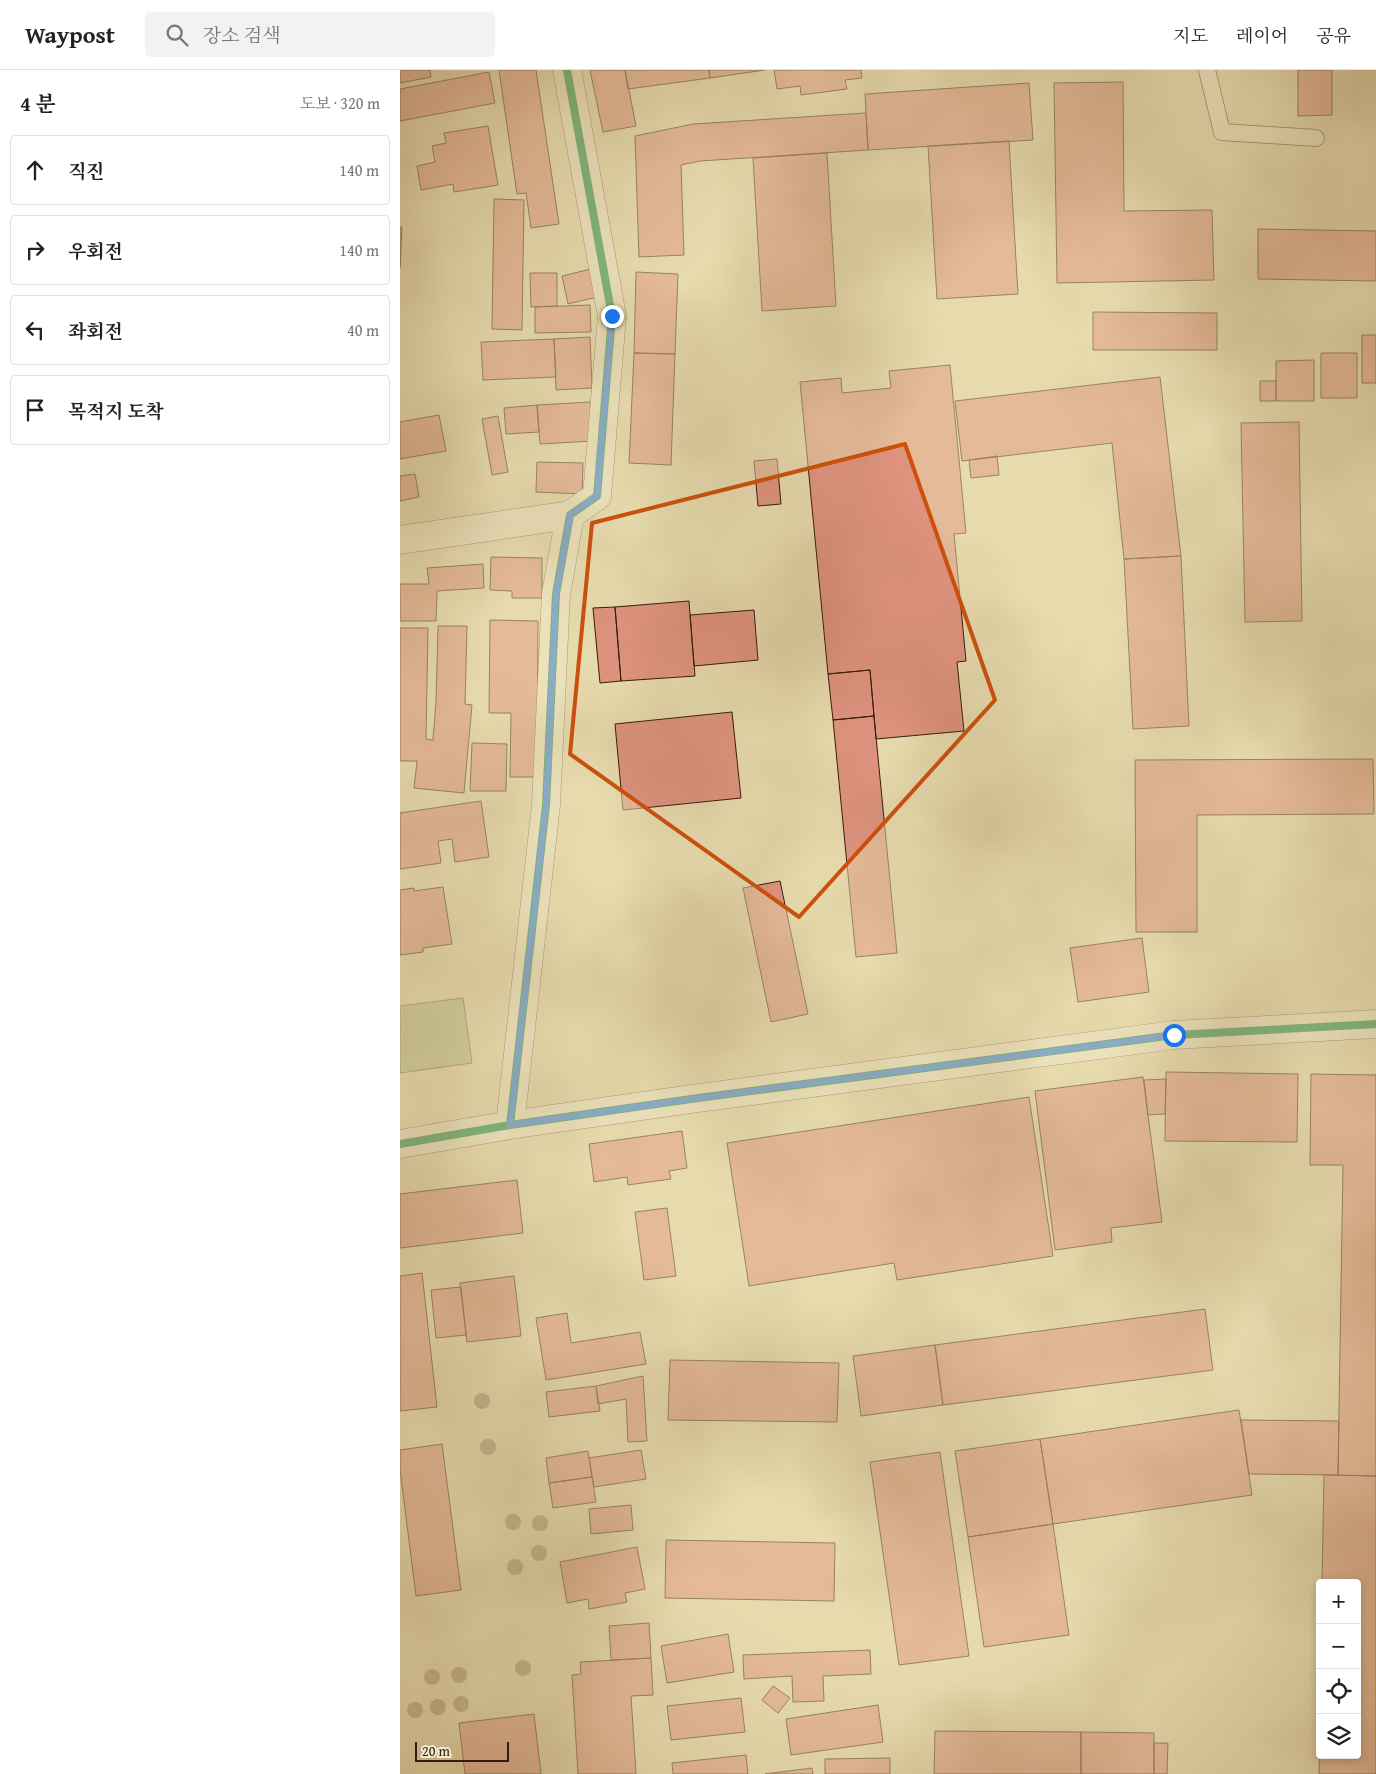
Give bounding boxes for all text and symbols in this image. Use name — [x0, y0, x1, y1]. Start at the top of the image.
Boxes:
search box — [145, 12, 495, 57]
text: Waypost — [25, 17, 115, 52]
icon: search — [163, 21, 191, 49]
text: 장소 검색 — [203, 21, 281, 49]
text: 지도 — [1173, 22, 1208, 49]
text: 레이어 — [1236, 22, 1288, 49]
text: 공유 — [1316, 22, 1351, 49]
text: 4 분 — [20, 88, 56, 119]
text: 도보 · 320 m — [300, 91, 380, 115]
icon: ahead — [21, 156, 49, 184]
text: 직진 — [68, 157, 105, 185]
text: 140 m — [339, 158, 379, 182]
icon: right — [21, 236, 49, 264]
text: 우회전 — [68, 237, 123, 265]
text: 140 m — [339, 238, 379, 262]
route end — [601, 305, 624, 328]
icon: left — [21, 316, 49, 344]
text: 좌회전 — [68, 317, 123, 345]
text: 40 m — [347, 318, 379, 342]
icon: arrive — [21, 396, 49, 424]
text: 목적지 도착 — [68, 397, 164, 425]
route start — [1163, 1024, 1186, 1047]
map controls — [1316, 1579, 1361, 1759]
button: + — [1316, 1579, 1361, 1624]
button: − — [1316, 1624, 1361, 1669]
button: locate — [1316, 1669, 1361, 1714]
button: layers — [1316, 1714, 1361, 1759]
scale bar — [415, 1739, 509, 1762]
text: 20 m — [422, 1741, 450, 1761]

